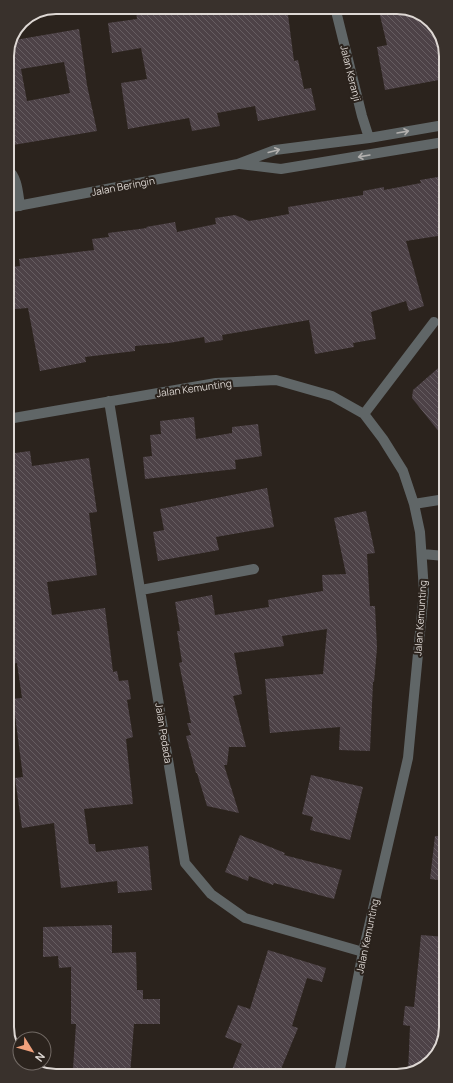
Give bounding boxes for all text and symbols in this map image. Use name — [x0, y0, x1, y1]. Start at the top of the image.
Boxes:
street label: Jalan Keranji — [337, 44, 365, 102]
one-way arrow — [396, 128, 409, 136]
one-way arrow — [268, 147, 281, 154]
one-way arrow — [358, 152, 371, 160]
street label: Jalan Beringin — [90, 173, 156, 199]
street label: Jalan Kemunting — [155, 376, 233, 400]
street label: Jalan Kemunting — [410, 580, 430, 656]
street label: Jalan Pedada — [152, 702, 176, 764]
street label: Jalan Kemunting — [352, 897, 382, 975]
north arrow — [12, 1031, 52, 1071]
text: N — [32, 1050, 49, 1065]

